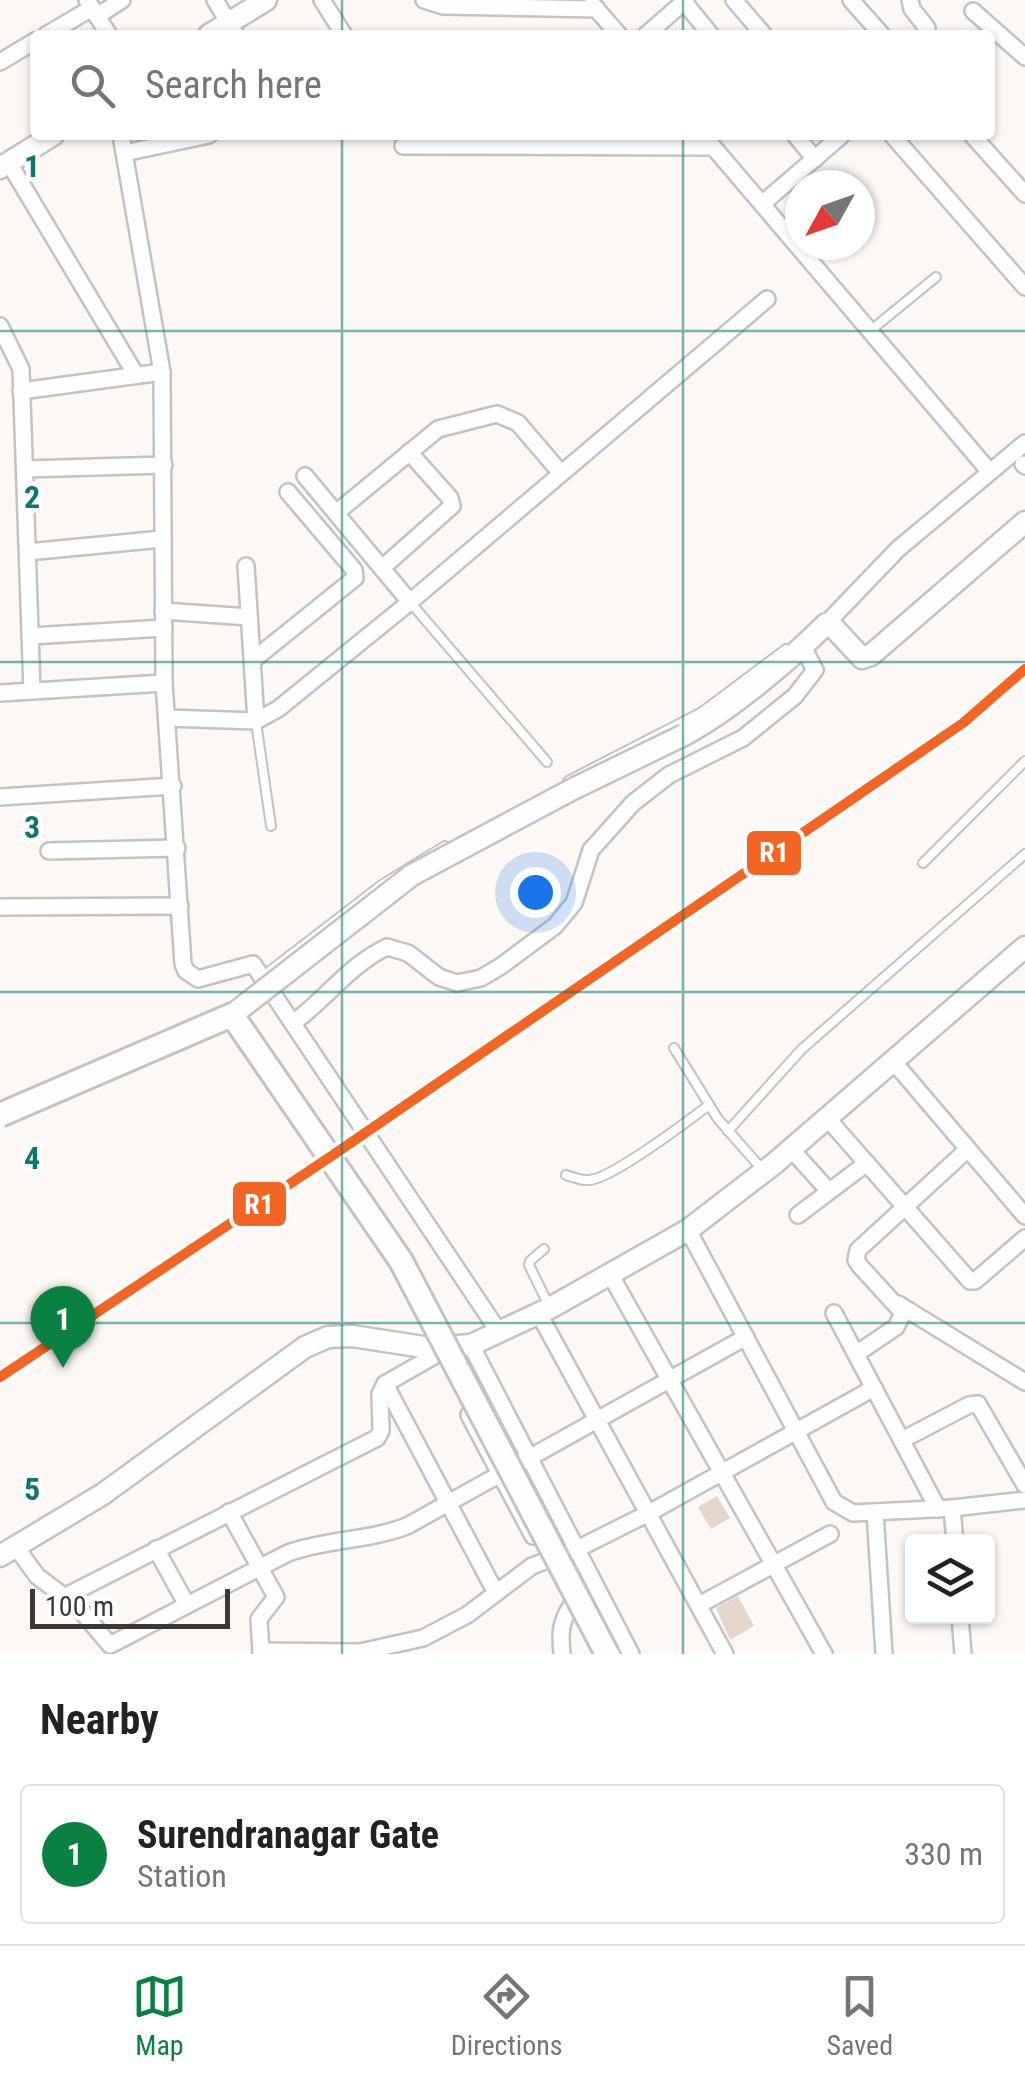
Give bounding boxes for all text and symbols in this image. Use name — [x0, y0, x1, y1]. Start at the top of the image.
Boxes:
search box — [30, 30, 995, 140]
icon: search — [65, 58, 120, 113]
text: Search here — [145, 63, 322, 107]
text: 1 — [24, 147, 40, 185]
north arrow — [785, 170, 875, 260]
text: 2 — [24, 478, 40, 516]
text: 3 — [24, 808, 40, 846]
line badge: R1 — [745, 829, 803, 877]
text: R1 — [759, 836, 789, 869]
your location — [510, 867, 561, 918]
text: 4 — [24, 1139, 40, 1177]
line badge: R1 — [231, 1180, 288, 1228]
text: R1 — [244, 1188, 274, 1221]
pin: 1 — [30, 1286, 96, 1368]
text: 5 — [24, 1470, 40, 1508]
map controls — [905, 1534, 995, 1624]
button: layers — [905, 1534, 995, 1624]
scale bar — [30, 1584, 230, 1628]
text: 100 m — [45, 1590, 114, 1623]
text: Nearby — [40, 1695, 159, 1744]
text: Surendranagar Gate — [137, 1813, 439, 1857]
text: 1 — [66, 1835, 83, 1873]
text: 330 m — [904, 1835, 983, 1873]
text: Station — [137, 1857, 227, 1895]
tab: Map — [132, 1969, 187, 2062]
tab: Directions — [451, 1969, 563, 2062]
tab: Saved — [826, 1969, 893, 2062]

